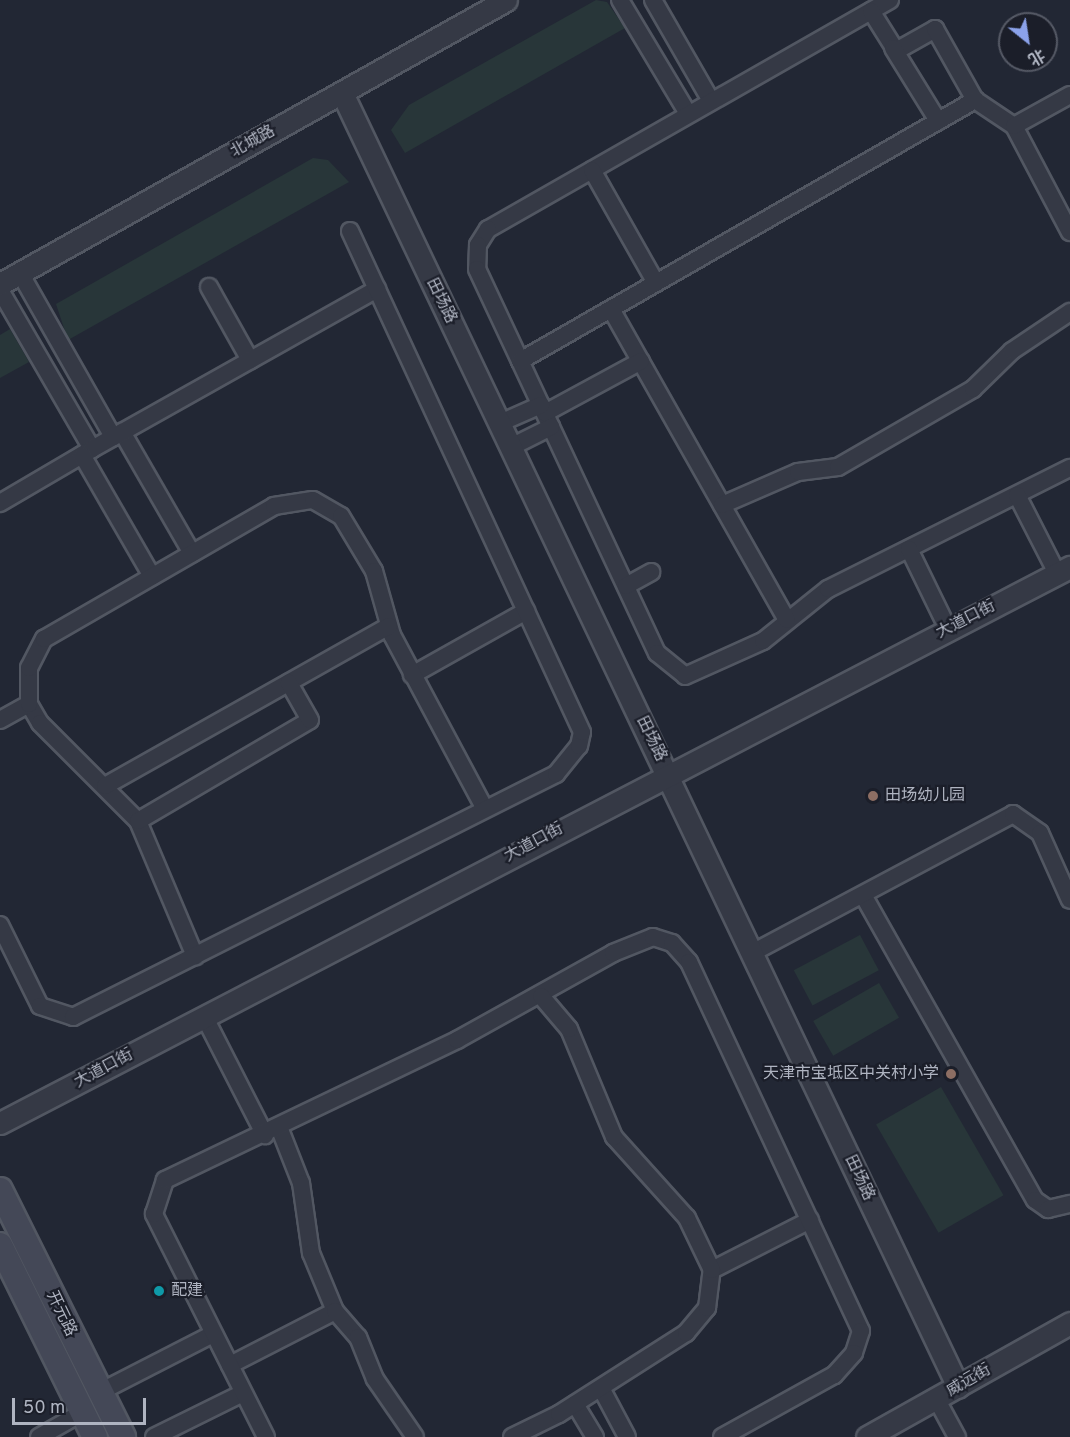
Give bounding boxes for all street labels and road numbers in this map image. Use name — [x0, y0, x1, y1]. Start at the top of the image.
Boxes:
street label: 北城路 — [227, 122, 279, 162]
street label: 田场路 — [422, 275, 460, 327]
street label: 大道口街 — [933, 597, 999, 643]
street label: 田场路 — [632, 713, 670, 765]
street label: 大道口街 — [501, 820, 567, 866]
street label: 大道口街 — [71, 1046, 137, 1092]
street label: 田场路 — [840, 1152, 878, 1204]
street label: 开元路 — [42, 1288, 80, 1340]
street label: 威远街 — [943, 1361, 995, 1401]

